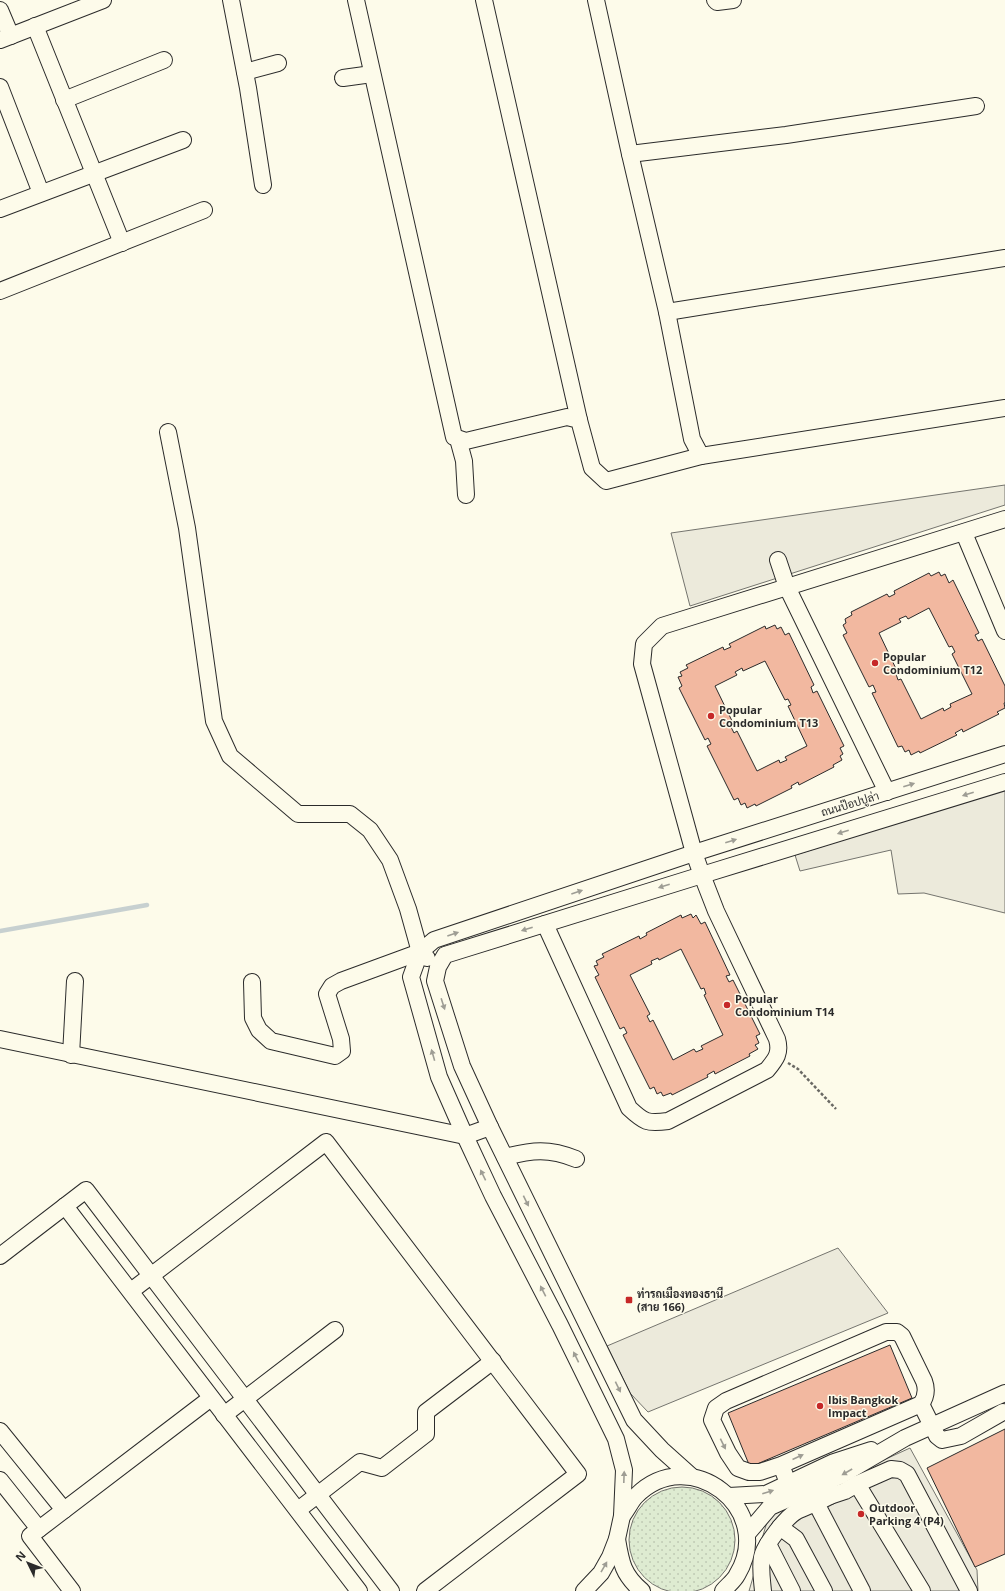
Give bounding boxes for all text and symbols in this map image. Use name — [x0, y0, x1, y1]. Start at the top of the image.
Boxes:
place label: Popular Condominium T12 — [883, 649, 982, 677]
marker: Popular Condominium T12 — [870, 658, 880, 668]
place label: Popular Condominium T13 — [719, 702, 818, 730]
marker: Popular Condominium T13 — [706, 711, 716, 721]
one-way arrow — [903, 782, 915, 788]
street label: ถนนป๊อปปูล่า — [819, 788, 881, 820]
one-way arrow — [961, 791, 973, 797]
one-way arrow — [837, 829, 849, 835]
one-way arrow — [726, 838, 738, 844]
one-way arrow — [658, 883, 670, 889]
one-way arrow — [571, 889, 583, 895]
one-way arrow — [521, 927, 533, 933]
one-way arrow — [448, 930, 460, 936]
place label: Popular Condominium T14 — [735, 991, 835, 1019]
one-way arrow — [440, 999, 446, 1011]
marker: Popular Condominium T14 — [722, 1000, 732, 1010]
one-way arrow — [430, 1049, 436, 1061]
one-way arrow — [480, 1169, 486, 1181]
one-way arrow — [523, 1195, 529, 1207]
one-way arrow — [539, 1285, 546, 1296]
place label: ท่ารถเมืองทองธานี (สาย 166) — [637, 1286, 723, 1314]
marker: ท่ารถเมืองทองธานี (สาย 166) — [624, 1295, 634, 1305]
one-way arrow — [573, 1352, 579, 1363]
one-way arrow — [615, 1381, 621, 1393]
place label: Ibis Bangkok Impact — [828, 1392, 898, 1420]
marker: Ibis Bangkok Impact — [815, 1401, 825, 1411]
one-way arrow — [720, 1438, 726, 1449]
one-way arrow — [793, 1454, 804, 1460]
one-way arrow — [842, 1468, 853, 1475]
one-way arrow — [621, 1470, 627, 1483]
one-way arrow — [762, 1489, 774, 1495]
place label: Outdoor Parking 4 (P4) — [869, 1500, 944, 1528]
marker: Outdoor Parking 4 (P4) — [856, 1509, 866, 1519]
north arrow — [8, 1543, 48, 1583]
text: N — [12, 1547, 29, 1564]
one-way arrow — [601, 1561, 608, 1573]

